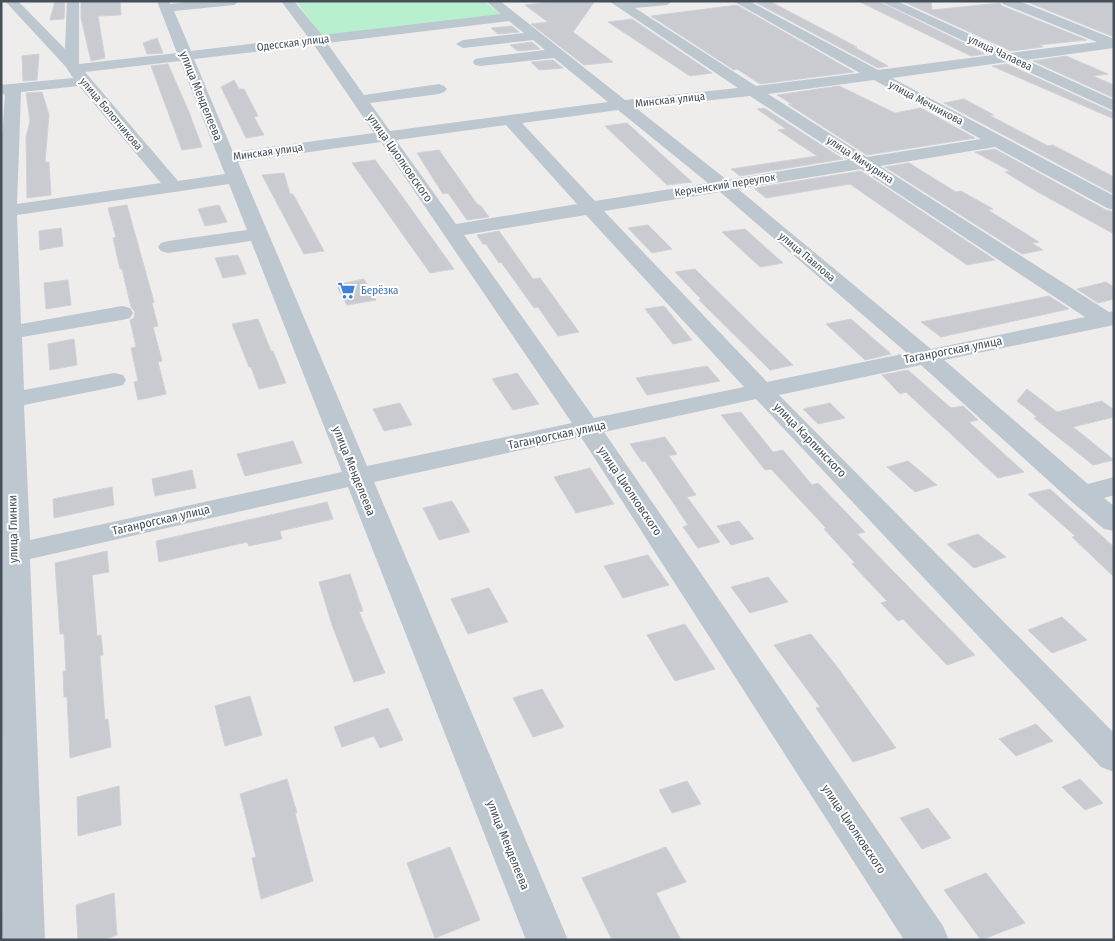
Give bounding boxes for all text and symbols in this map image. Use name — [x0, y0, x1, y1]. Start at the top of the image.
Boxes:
street label: Одесская улица — [256, 32, 330, 54]
street label: улица Чапаева — [966, 33, 1034, 73]
street label: улица Менделеева — [177, 49, 225, 143]
street label: улица Болотникова — [77, 75, 145, 153]
street label: улица Мечникова — [887, 78, 965, 128]
street label: Минская улица — [634, 90, 706, 110]
street label: улица Циолковского — [364, 111, 436, 205]
street label: улица Мичурина — [824, 134, 896, 186]
street label: Минская улица — [232, 141, 304, 163]
street label: Керченский переулок — [674, 170, 777, 199]
street label: улица Павлова — [776, 230, 838, 284]
supermarket icon: Берёзка — [337, 280, 357, 300]
place label: Берёзка — [361, 284, 399, 297]
street label: Таганрогская улица — [903, 334, 1003, 366]
street label: улица Карпинского — [771, 400, 849, 480]
street label: Таганрогская улица — [507, 418, 607, 452]
street label: улица Менделеева — [330, 424, 378, 518]
street label: улица Циолковского — [595, 444, 665, 538]
street label: улица Глинки — [5, 495, 21, 563]
street label: Таганрогская улица — [111, 502, 211, 538]
street label: улица Циолковского — [819, 782, 889, 876]
street label: улица Менделеева — [484, 798, 532, 892]

